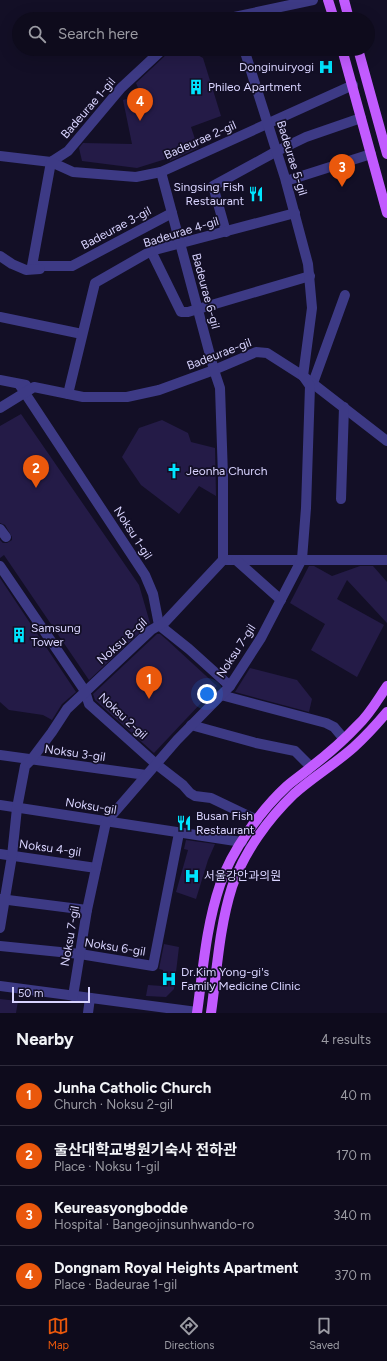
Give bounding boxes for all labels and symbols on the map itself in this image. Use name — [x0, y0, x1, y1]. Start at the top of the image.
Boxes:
hospital icon: Donginuiryogi — [317, 58, 335, 76]
place label: Donginuiryogi — [239, 60, 314, 74]
street label: Badeurae 1-gil — [58, 75, 118, 141]
building icon: Phileo Apartment — [187, 78, 205, 96]
place label: Phileo Apartment — [208, 80, 302, 94]
pin: 4 — [127, 88, 153, 121]
street label: Badeurae 2-gil — [162, 118, 238, 162]
street label: Badeurae 5-gil — [274, 119, 310, 197]
pin: 3 — [329, 154, 355, 187]
place label: Singsing Fish Restaurant — [173, 180, 244, 208]
restaurant icon: Singsing Fish Restaurant — [247, 185, 265, 203]
street label: Badeurae 3-gil — [79, 204, 153, 252]
street label: Badeurae 4-gil — [141, 214, 221, 250]
street label: Badeurae 6-gil — [189, 252, 223, 330]
street label: Badeurae-gil — [185, 335, 253, 373]
pin: 2 — [23, 455, 49, 488]
church icon: Jeonha Church — [165, 462, 183, 480]
place label: Jeonha Church — [186, 464, 268, 478]
street label: Noksu 1-gil — [111, 504, 155, 562]
street label: Noksu 8-gil — [94, 615, 150, 667]
place label: Samsung Tower — [31, 621, 81, 649]
street label: Noksu 7-gil — [213, 622, 259, 680]
building icon: Samsung Tower — [10, 626, 28, 644]
pin: 1 — [136, 666, 162, 699]
your location — [197, 684, 217, 704]
street label: Noksu 2-gil — [96, 690, 150, 742]
street label: Noksu 3-gil — [44, 742, 106, 764]
street label: Noksu-gil — [64, 795, 118, 817]
place label: Busan Fish Restaurant — [196, 809, 255, 837]
restaurant icon: Busan Fish Restaurant — [175, 814, 193, 832]
street label: Noksu 4-gil — [18, 837, 82, 859]
hospital icon: 서울강안과의원 — [183, 867, 201, 885]
place label: 서울강안과의원 — [204, 869, 281, 883]
street label: Noksu 7-gil — [58, 905, 82, 967]
street label: Noksu 6-gil — [83, 935, 147, 959]
place label: Dr.Kim Yong-gi's Family Medicine Clinic — [181, 965, 301, 993]
hospital icon: Dr.Kim Yong-gi's Family Medicine Clinic — [160, 970, 178, 988]
scale bar — [12, 985, 90, 1004]

